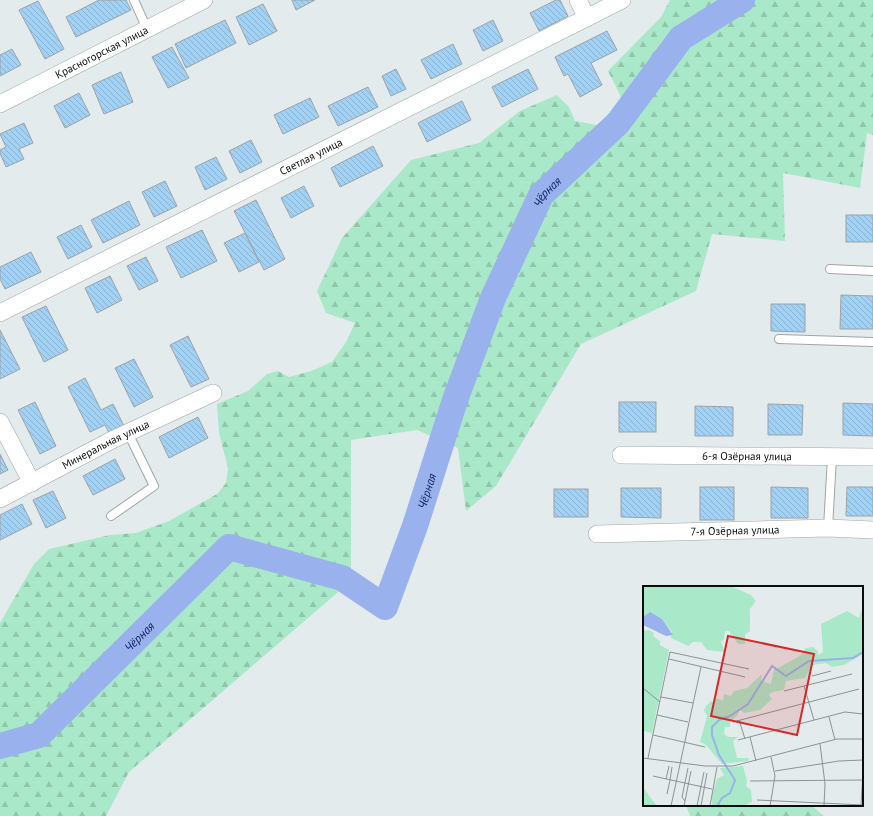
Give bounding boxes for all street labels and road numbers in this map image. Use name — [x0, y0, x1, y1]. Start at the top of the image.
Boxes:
street label: Красногорская улица — [53, 23, 150, 82]
street label: Светлая улица — [277, 135, 345, 178]
street label: Минеральная улица — [60, 417, 152, 472]
street label: 6-я Озёрная улица — [702, 449, 792, 463]
street label: 7-я Озёрная улица — [690, 522, 780, 539]

